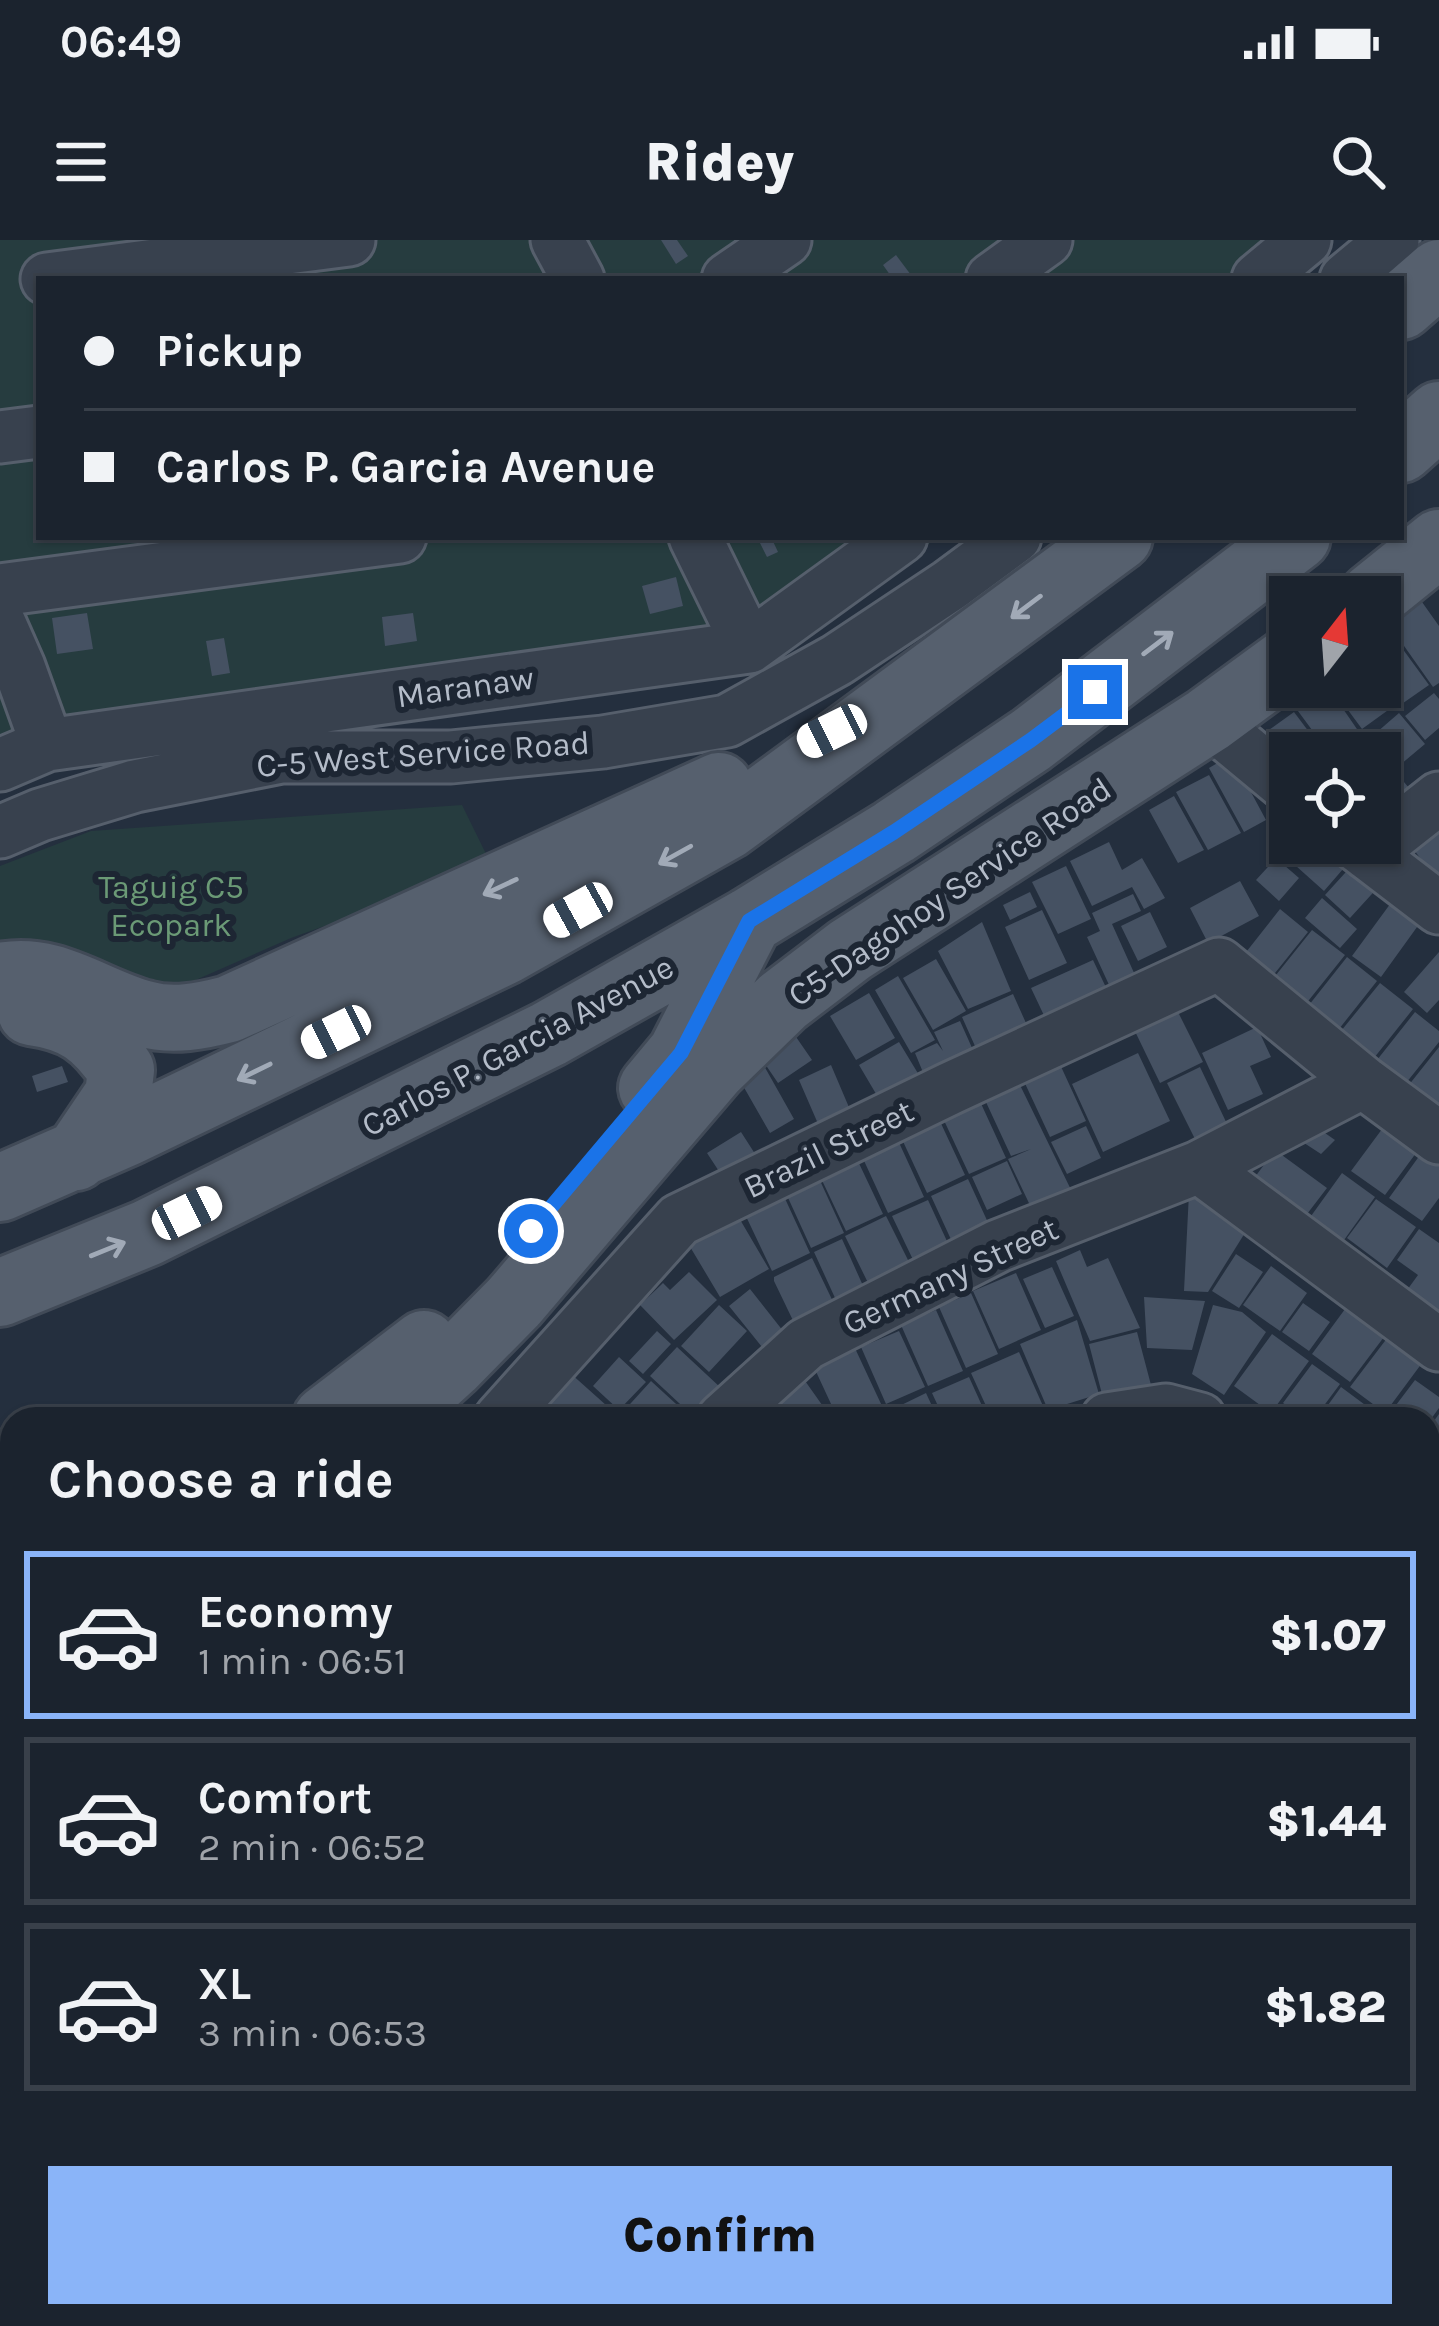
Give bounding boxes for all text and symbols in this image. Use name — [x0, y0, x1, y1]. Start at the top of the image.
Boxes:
text: 06:49 — [60, 16, 182, 68]
icon: menu — [48, 129, 114, 195]
icon: search — [1325, 129, 1391, 195]
text: Ridey — [645, 130, 794, 194]
text: Pickup — [156, 325, 303, 377]
text: Carlos P. Garcia Avenue — [156, 441, 655, 493]
north arrow — [1269, 576, 1401, 708]
map controls — [1269, 576, 1401, 864]
one-way arrow — [1010, 593, 1042, 619]
one-way arrow — [1142, 630, 1174, 657]
street label: Maranaw — [394, 659, 536, 715]
route end — [1068, 665, 1122, 719]
car — [792, 699, 872, 763]
street label: C-5 West Service Road — [255, 723, 591, 785]
button: locate — [1269, 732, 1401, 864]
street label: C5-Dagohoy Service Road — [781, 770, 1118, 1014]
one-way arrow — [659, 844, 694, 868]
park label: Taguig C5 Ecopark — [98, 868, 244, 944]
one-way arrow — [483, 877, 519, 899]
car — [538, 877, 618, 943]
street label: Carlos P. Garcia Avenue — [355, 948, 680, 1144]
car — [296, 1000, 376, 1064]
one-way arrow — [237, 1062, 273, 1084]
street label: Brazil Street — [738, 1092, 919, 1206]
car — [147, 1181, 227, 1245]
route start — [504, 1204, 558, 1258]
street label: Germany Street — [837, 1209, 1064, 1342]
one-way arrow — [89, 1237, 126, 1258]
text: Choose a ride — [48, 1447, 394, 1511]
icon: car — [54, 1581, 162, 1689]
text: Economy — [198, 1586, 393, 1638]
text: $1.07 — [1270, 1609, 1386, 1661]
text: 1 min · 06:51 — [198, 1638, 407, 1684]
icon: car — [54, 1767, 162, 1875]
text: Comfort — [198, 1772, 372, 1824]
text: $1.44 — [1267, 1795, 1386, 1847]
text: 2 min · 06:52 — [198, 1824, 426, 1870]
icon: car — [54, 1953, 162, 2061]
text: XL — [198, 1958, 251, 2010]
text: $1.82 — [1264, 1981, 1386, 2033]
text: 3 min · 06:53 — [198, 2010, 427, 2056]
button: Confirm — [48, 2166, 1392, 2304]

